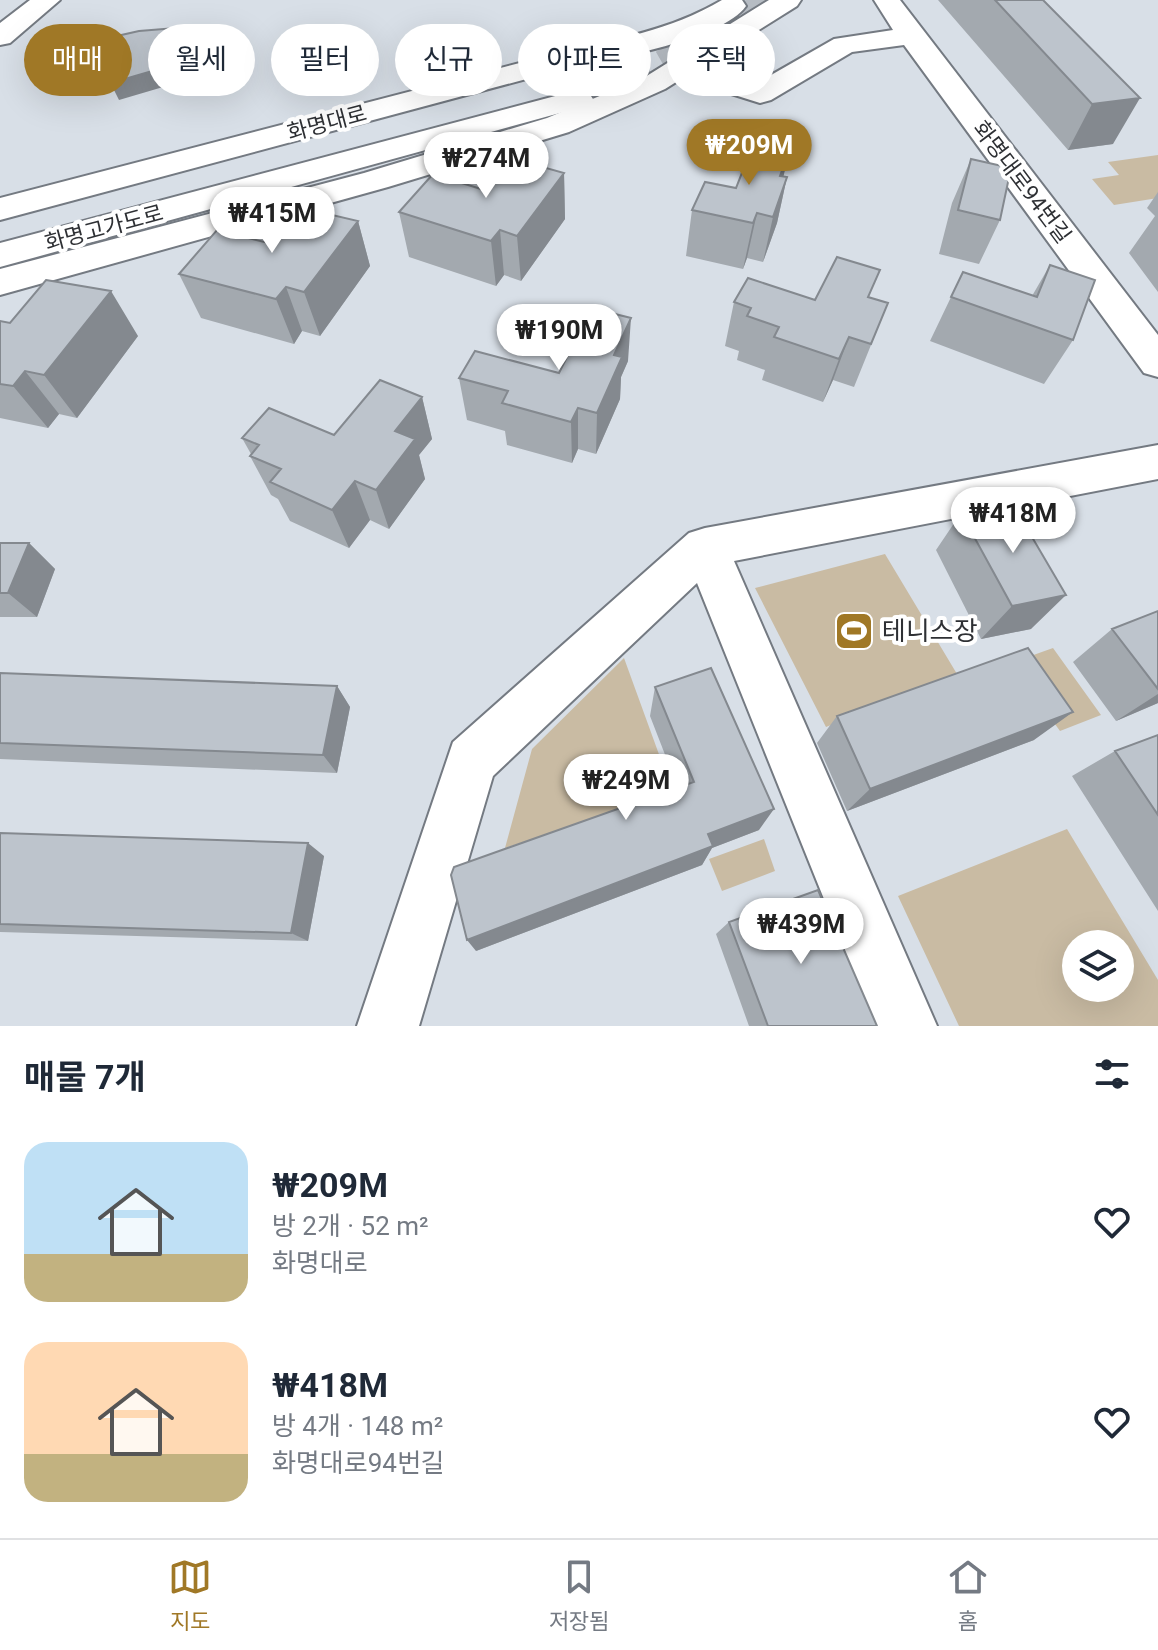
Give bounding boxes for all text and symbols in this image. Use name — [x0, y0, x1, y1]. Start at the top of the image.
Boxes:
chip: 매매 — [24, 24, 132, 96]
chip: 월세 — [148, 24, 255, 96]
chip: 필터 — [271, 24, 379, 96]
chip: 신규 — [395, 24, 502, 96]
chip: 아파트 — [518, 24, 651, 96]
chip: 주택 — [667, 24, 775, 96]
street label: 화명대로 — [285, 100, 369, 146]
street label: 화명대로94번길 — [968, 116, 1076, 248]
pin: ₩209M — [693, 119, 805, 187]
text: ₩209M — [705, 130, 793, 160]
pin: ₩274M — [430, 132, 542, 200]
text: ₩274M — [442, 143, 530, 173]
pin: ₩415M — [216, 187, 328, 255]
text: ₩415M — [228, 198, 316, 228]
street label: 화명고가도로 — [42, 200, 166, 256]
pin: ₩190M — [503, 304, 615, 372]
text: ₩190M — [515, 315, 603, 345]
pin: ₩418M — [957, 487, 1069, 555]
text: ₩418M — [969, 498, 1057, 528]
sports icon: 테니스장 — [833, 610, 875, 652]
place label: 테니스장 — [882, 616, 978, 646]
pin: ₩249M — [570, 754, 682, 822]
text: ₩249M — [582, 765, 670, 795]
pin: ₩439M — [745, 898, 857, 966]
text: ₩439M — [757, 909, 845, 939]
map controls — [1062, 930, 1134, 1002]
button: layers — [1062, 930, 1134, 1002]
icon: filters — [1090, 1052, 1134, 1096]
text: 매물 7개 — [24, 1057, 146, 1097]
text: ₩209M — [272, 1165, 388, 1205]
icon: home — [88, 1174, 184, 1270]
icon: heart — [1090, 1200, 1134, 1244]
text: 방 2개 · 52 m² — [272, 1211, 429, 1241]
text: 화명대로 — [272, 1248, 368, 1278]
text: ₩418M — [272, 1365, 388, 1405]
icon: home — [88, 1374, 184, 1470]
icon: heart — [1090, 1400, 1134, 1444]
text: 방 4개 · 148 m² — [272, 1411, 443, 1441]
text: 화명대로94번길 — [272, 1448, 445, 1478]
tab: 지도 — [168, 1555, 212, 1635]
tab: 저장됨 — [549, 1555, 609, 1635]
tab: 홈 — [946, 1555, 990, 1635]

